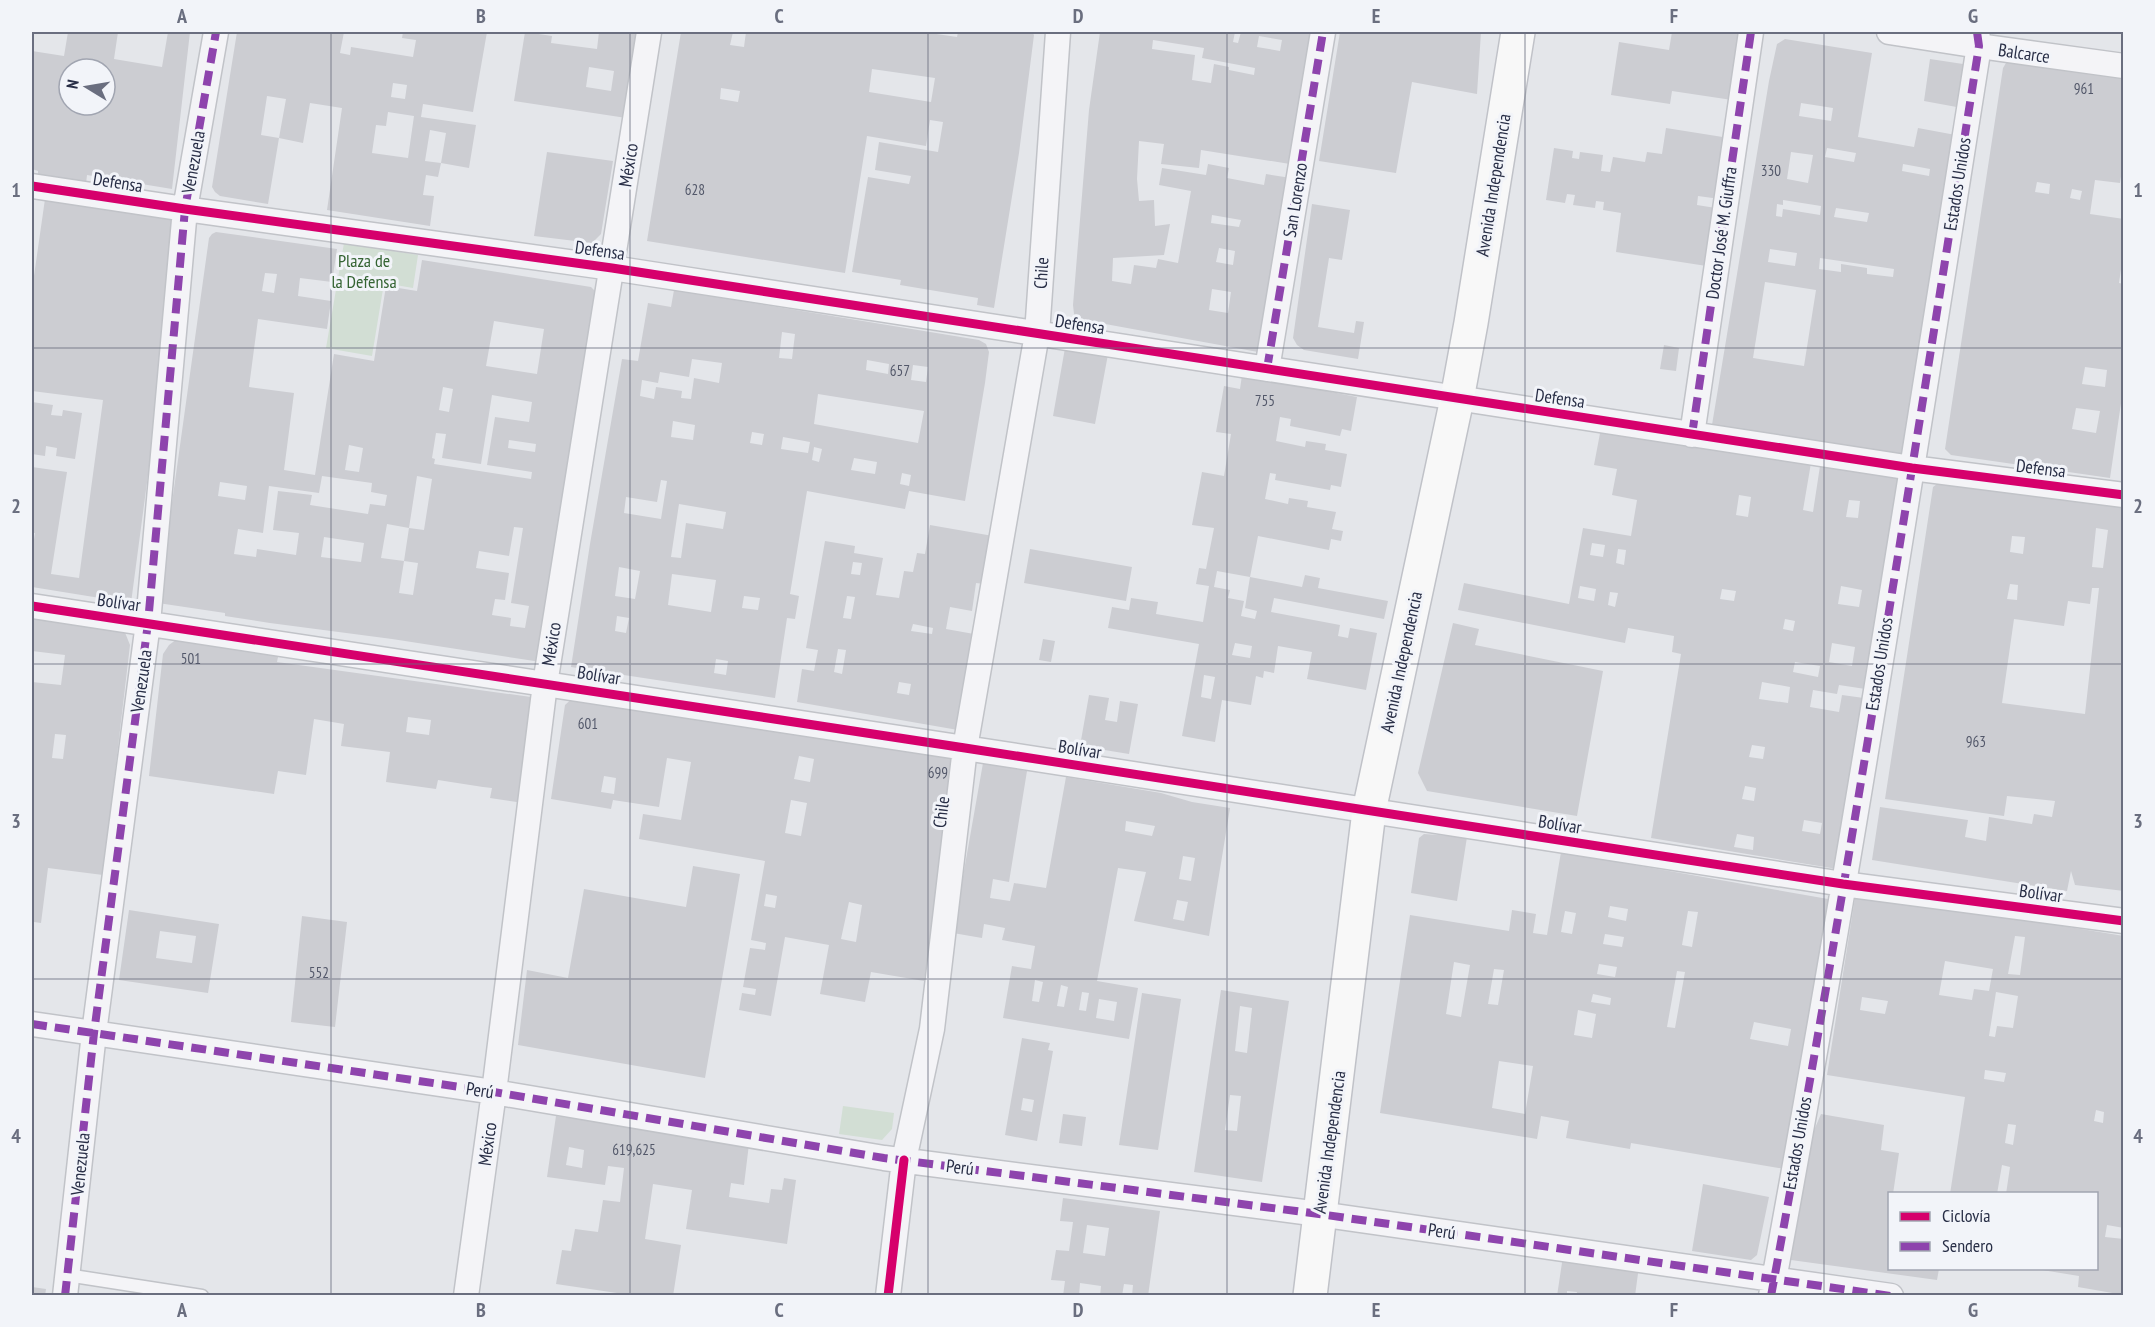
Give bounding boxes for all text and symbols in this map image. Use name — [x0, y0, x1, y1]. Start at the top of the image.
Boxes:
text: A — [176, 3, 188, 29]
text: B — [476, 3, 486, 29]
text: C — [774, 3, 784, 29]
text: D — [1073, 3, 1084, 29]
text: E — [1372, 3, 1380, 29]
text: F — [1670, 3, 1678, 29]
text: G — [1968, 3, 1978, 29]
street label: Balcarce — [1997, 38, 2051, 68]
north arrow — [57, 57, 117, 117]
text: N — [62, 78, 83, 90]
house number: 961 — [2074, 79, 2094, 98]
street label: Avenida Independencia — [1470, 112, 1516, 258]
street label: Venezuela — [176, 129, 210, 196]
street label: Estados Unidos — [1938, 136, 1976, 232]
street label: México — [613, 141, 643, 188]
street label: San Lorenzo — [1278, 161, 1312, 239]
house number: 330 — [1761, 161, 1781, 180]
street label: Doctor José M. Giuffra — [1700, 165, 1742, 301]
street label: Defensa — [92, 167, 144, 197]
text: 1 — [11, 177, 21, 203]
text: 1 — [2133, 177, 2143, 203]
house number: 628 — [685, 180, 705, 199]
street label: Defensa — [574, 235, 626, 265]
park label: Plaza de la Defensa — [331, 249, 397, 293]
street label: Chile — [1028, 256, 1054, 290]
street label: Defensa — [1054, 309, 1106, 339]
house number: 657 — [890, 361, 910, 380]
street label: Defensa — [1534, 383, 1586, 413]
house number: 755 — [1255, 391, 1275, 410]
street label: Defensa — [2015, 454, 2067, 482]
text: 2 — [11, 493, 21, 519]
text: 2 — [2133, 493, 2143, 519]
street label: Bolívar — [96, 588, 142, 616]
street label: Avenida Independencia — [1375, 589, 1427, 735]
street label: Estados Unidos — [1860, 616, 1898, 712]
street label: México — [536, 620, 566, 667]
street label: Venezuela — [125, 648, 157, 715]
house number: 501 — [181, 649, 201, 668]
street label: Bolívar — [576, 660, 622, 690]
house number: 601 — [578, 714, 598, 733]
house number: 963 — [1966, 732, 1986, 751]
street label: Bolívar — [1057, 734, 1103, 764]
house number: 699 — [928, 763, 948, 782]
street label: Chile — [928, 795, 954, 829]
text: 3 — [11, 808, 21, 834]
text: 3 — [2133, 808, 2143, 834]
street label: Bolívar — [1537, 809, 1583, 839]
street label: Bolívar — [2018, 879, 2064, 907]
house number: 552 — [309, 963, 329, 982]
street label: Avenida Independencia — [1308, 1069, 1350, 1215]
street label: Perú — [464, 1076, 496, 1104]
street label: Estados Unidos — [1777, 1095, 1817, 1191]
street label: México — [473, 1121, 501, 1167]
text: 4 — [11, 1123, 21, 1149]
text: 4 — [2133, 1123, 2143, 1149]
street label: Venezuela — [65, 1131, 95, 1198]
house number: 619,625 — [612, 1140, 656, 1159]
street label: Perú — [945, 1154, 975, 1180]
legend — [1888, 1192, 2098, 1270]
text: Ciclovía — [1942, 1204, 1990, 1227]
street label: Perú — [1427, 1218, 1457, 1244]
text: Sendero — [1942, 1234, 1993, 1257]
text: A — [176, 1297, 188, 1323]
text: B — [476, 1297, 486, 1323]
text: C — [774, 1297, 784, 1323]
text: D — [1073, 1297, 1084, 1323]
text: E — [1372, 1297, 1380, 1323]
text: F — [1670, 1297, 1678, 1323]
text: G — [1968, 1297, 1978, 1323]

